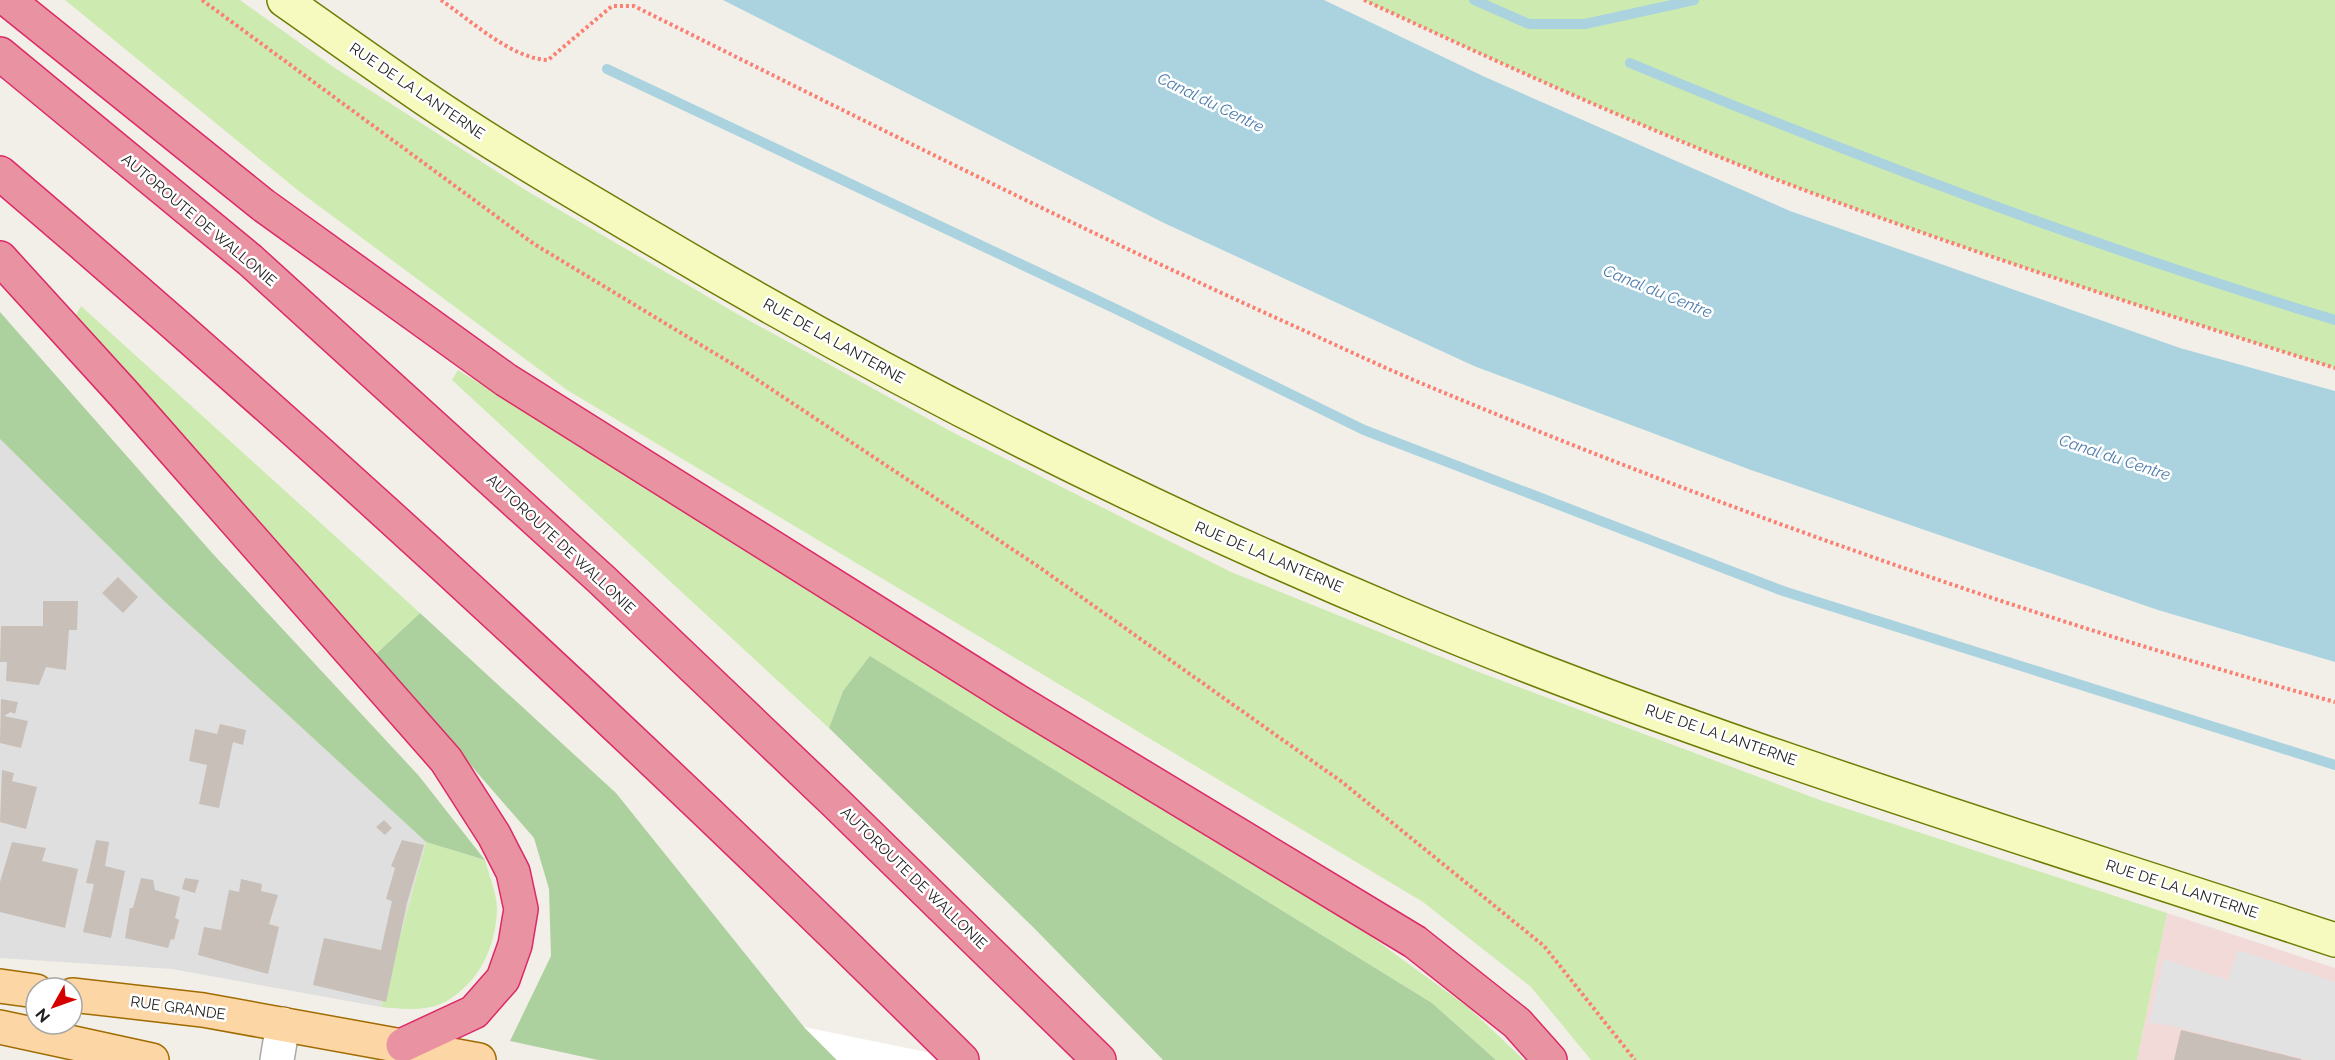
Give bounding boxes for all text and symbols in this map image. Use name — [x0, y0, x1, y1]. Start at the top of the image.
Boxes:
street label: RUE DE LA LANTERNE — [346, 39, 488, 143]
water label: Canal du Centre — [1155, 69, 1267, 137]
street label: AUTOROUTE DE WALLONIE — [118, 150, 280, 290]
water label: Canal du Centre — [1601, 261, 1715, 322]
street label: RUE DE LA LANTERNE — [760, 295, 908, 387]
water label: Canal du Centre — [2057, 431, 2173, 485]
street label: AUTOROUTE DE WALLONIE — [483, 470, 639, 618]
street label: RUE DE LA LANTERNE — [1192, 518, 1346, 596]
street label: RUE DE LA LANTERNE — [1643, 701, 1799, 769]
street label: AUTOROUTE DE WALLONIE — [837, 803, 991, 953]
street label: RUE DE LA LANTERNE — [2103, 856, 2261, 922]
north arrow — [24, 976, 84, 1036]
street label: RUE GRANDE — [129, 992, 227, 1024]
text: N — [32, 1005, 54, 1026]

